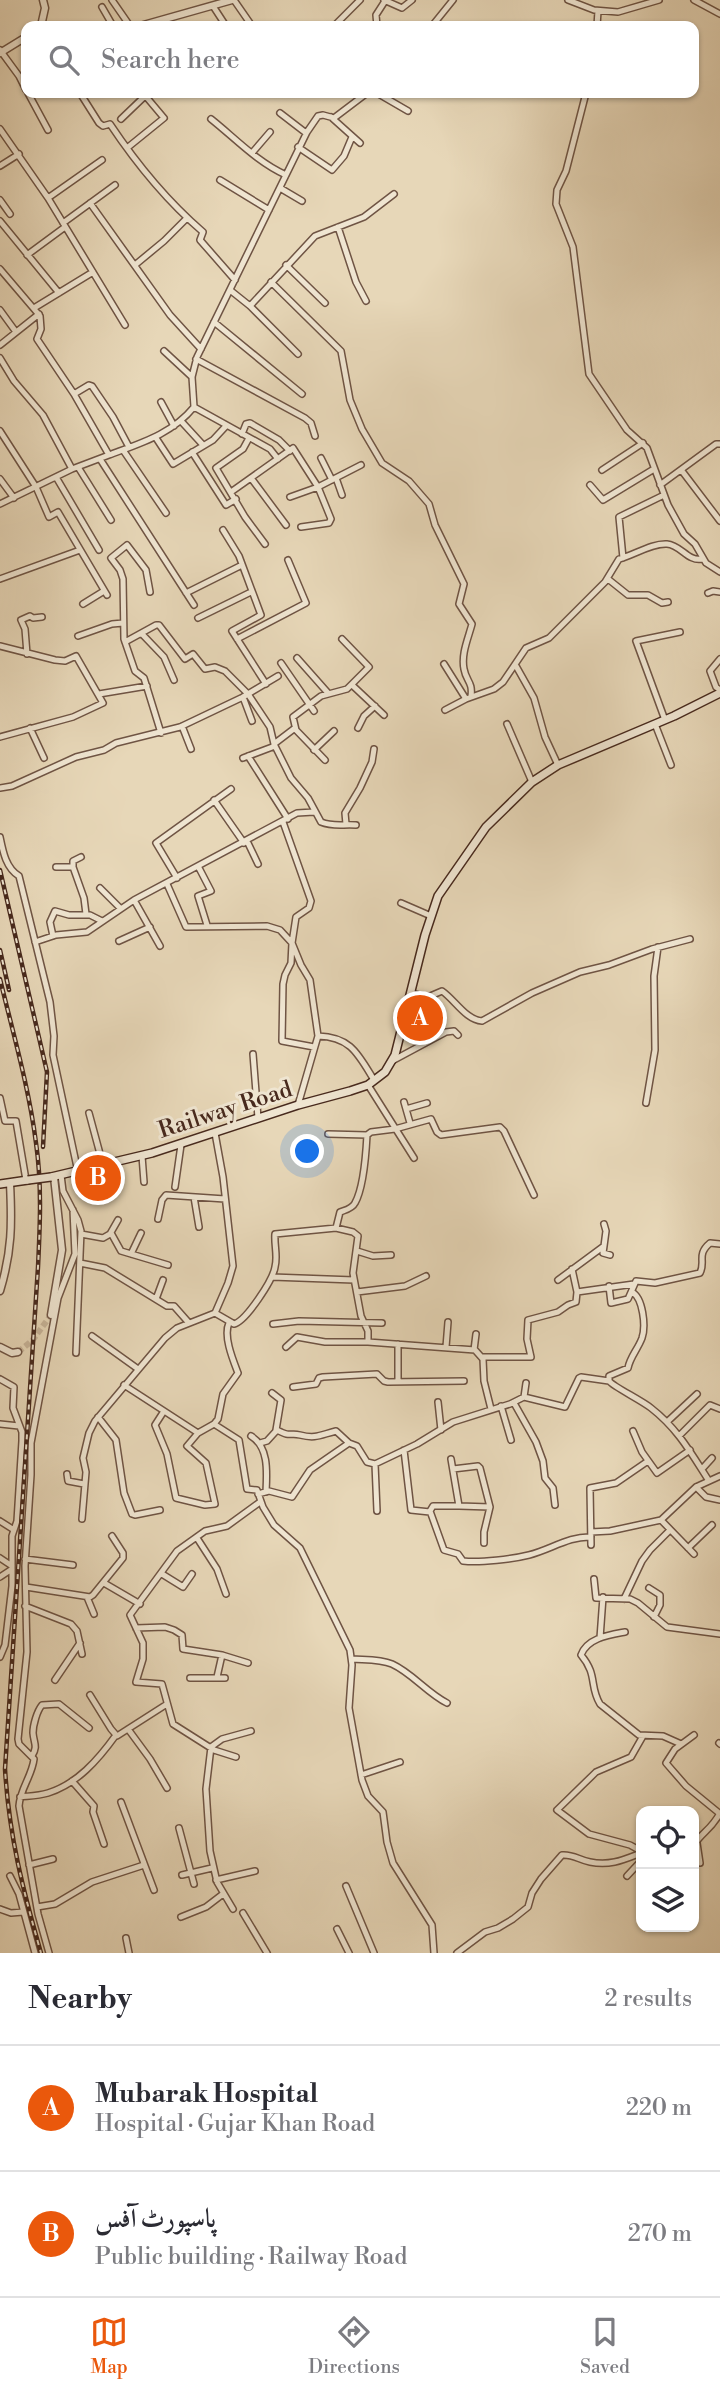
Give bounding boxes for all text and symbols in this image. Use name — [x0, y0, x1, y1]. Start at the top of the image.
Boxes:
search box — [21, 21, 699, 98]
icon: search — [45, 41, 83, 79]
text: Search here — [101, 44, 240, 76]
pin: A — [397, 992, 443, 1044]
street label: Railway Road — [155, 1075, 296, 1145]
your location — [290, 1134, 324, 1168]
pin: B — [75, 1152, 121, 1204]
map controls — [636, 1806, 699, 1932]
button: locate — [636, 1806, 699, 1869]
button: layers — [636, 1869, 699, 1932]
text: Nearby — [28, 1980, 132, 2018]
text: 2 results — [605, 1985, 692, 2013]
text: Mubarak Hospital — [95, 2078, 318, 2110]
text: A — [43, 2094, 59, 2122]
text: 220 m — [626, 2094, 692, 2122]
text: Hospital · Gujar Khan Road — [95, 2110, 375, 2138]
text: پاسپورٹ آفس — [95, 2203, 216, 2235]
text: B — [42, 2220, 60, 2248]
text: 270 m — [628, 2220, 692, 2248]
text: Public building · Railway Road — [95, 2243, 407, 2271]
tab: Map — [90, 2313, 128, 2379]
tab: Directions — [308, 2313, 400, 2379]
tab: Saved — [580, 2313, 630, 2379]

